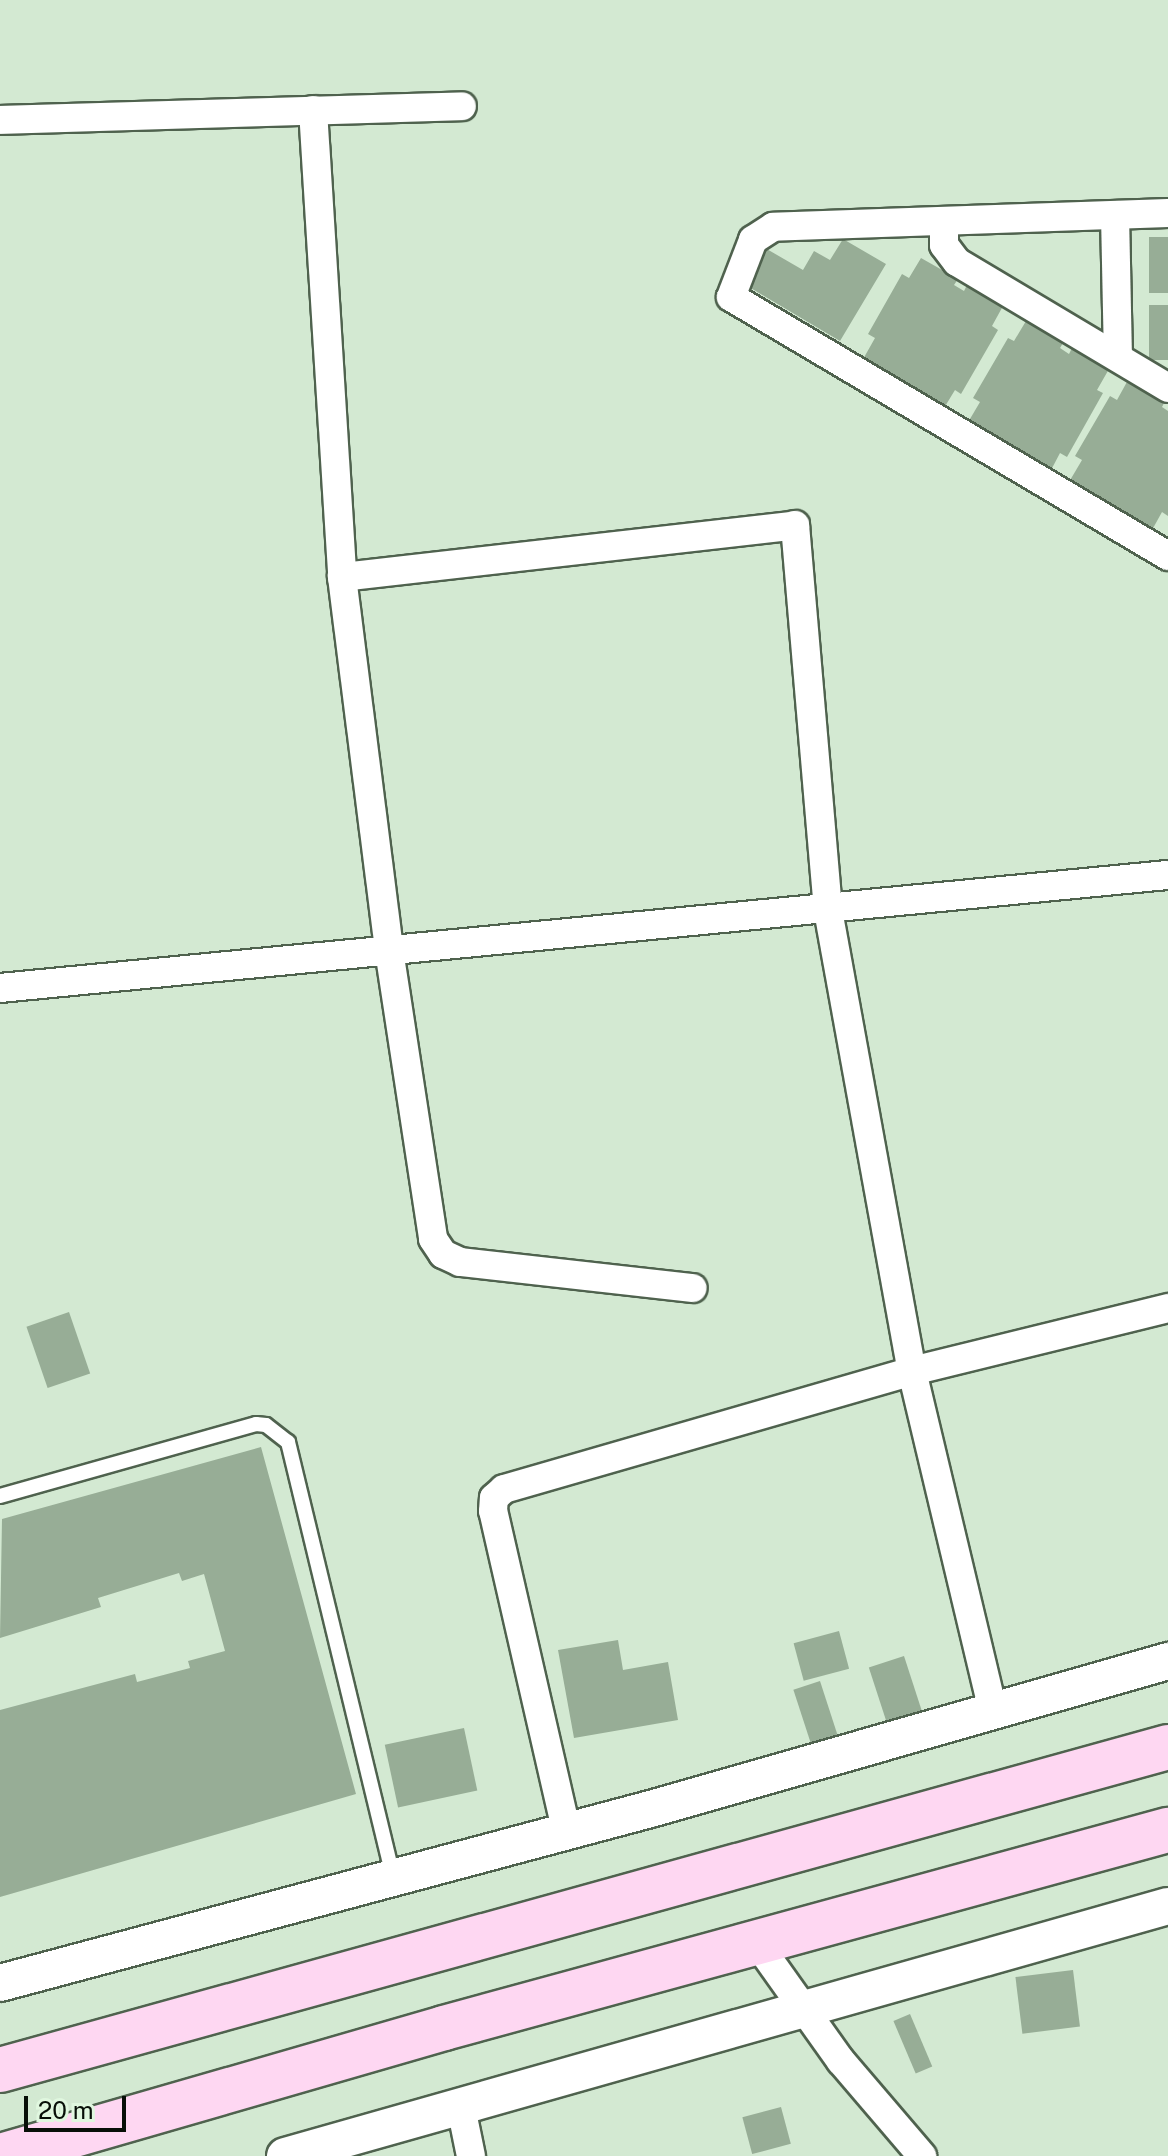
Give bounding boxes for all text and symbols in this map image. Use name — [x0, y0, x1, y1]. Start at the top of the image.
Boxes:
scale bar — [28, 2080, 130, 2130]
text: 20 m — [38, 2096, 94, 2124]

